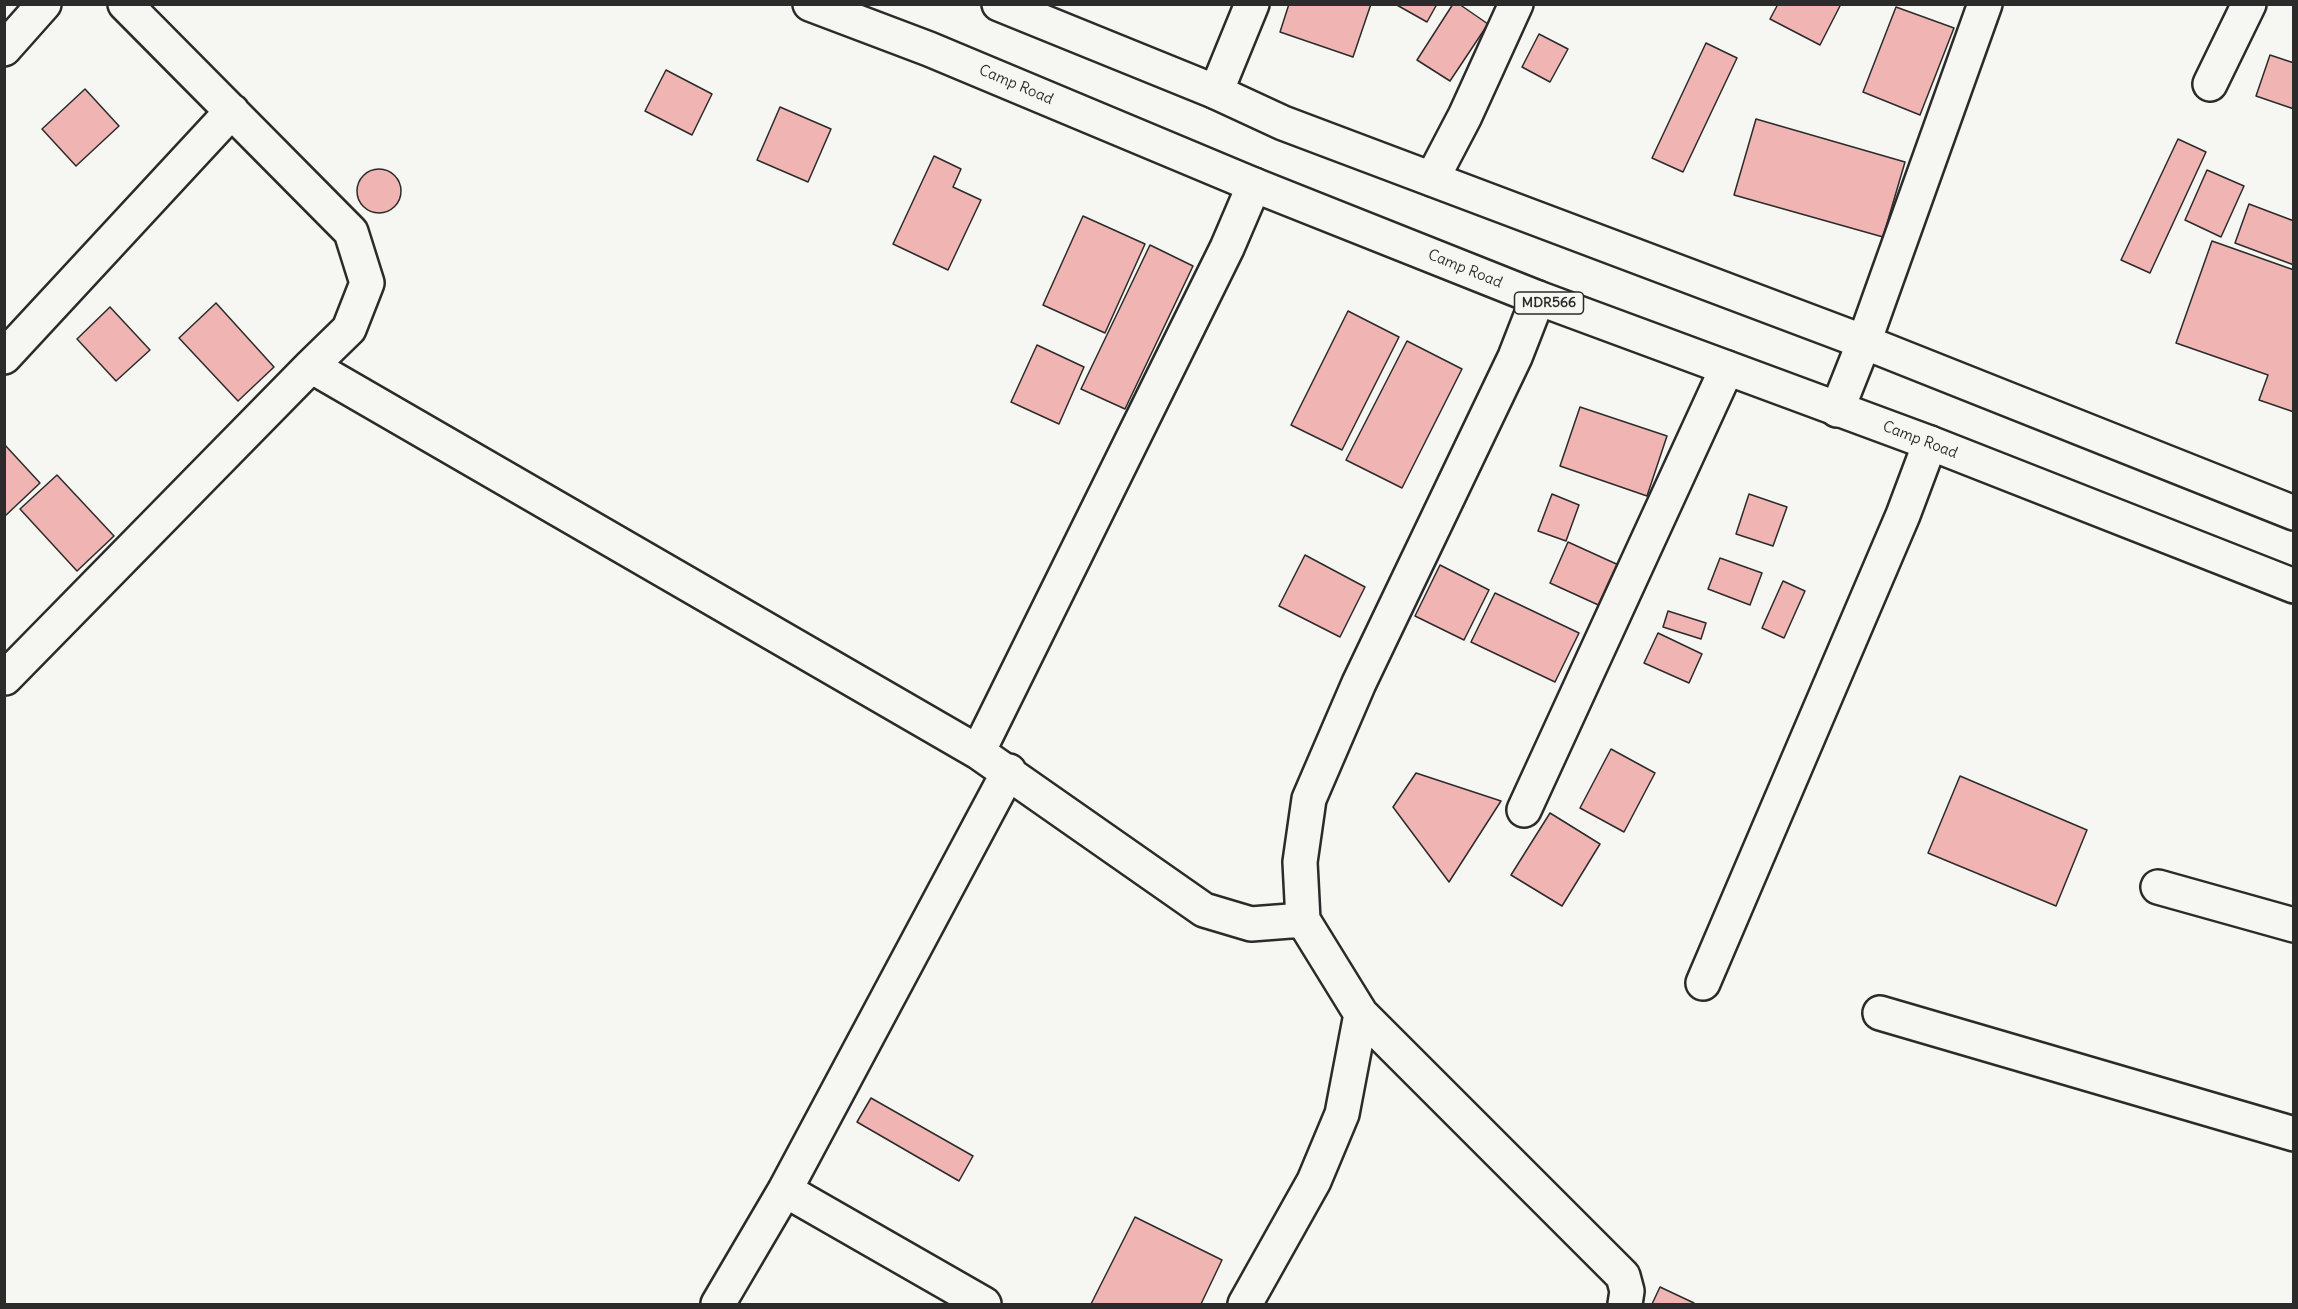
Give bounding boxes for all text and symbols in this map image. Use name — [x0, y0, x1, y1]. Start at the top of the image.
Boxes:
street label: Camp Road — [976, 61, 1056, 109]
street label: Camp Road — [1425, 246, 1505, 292]
road number: MDR566 — [1514, 292, 1584, 314]
street label: Camp Road — [1880, 417, 1960, 463]

